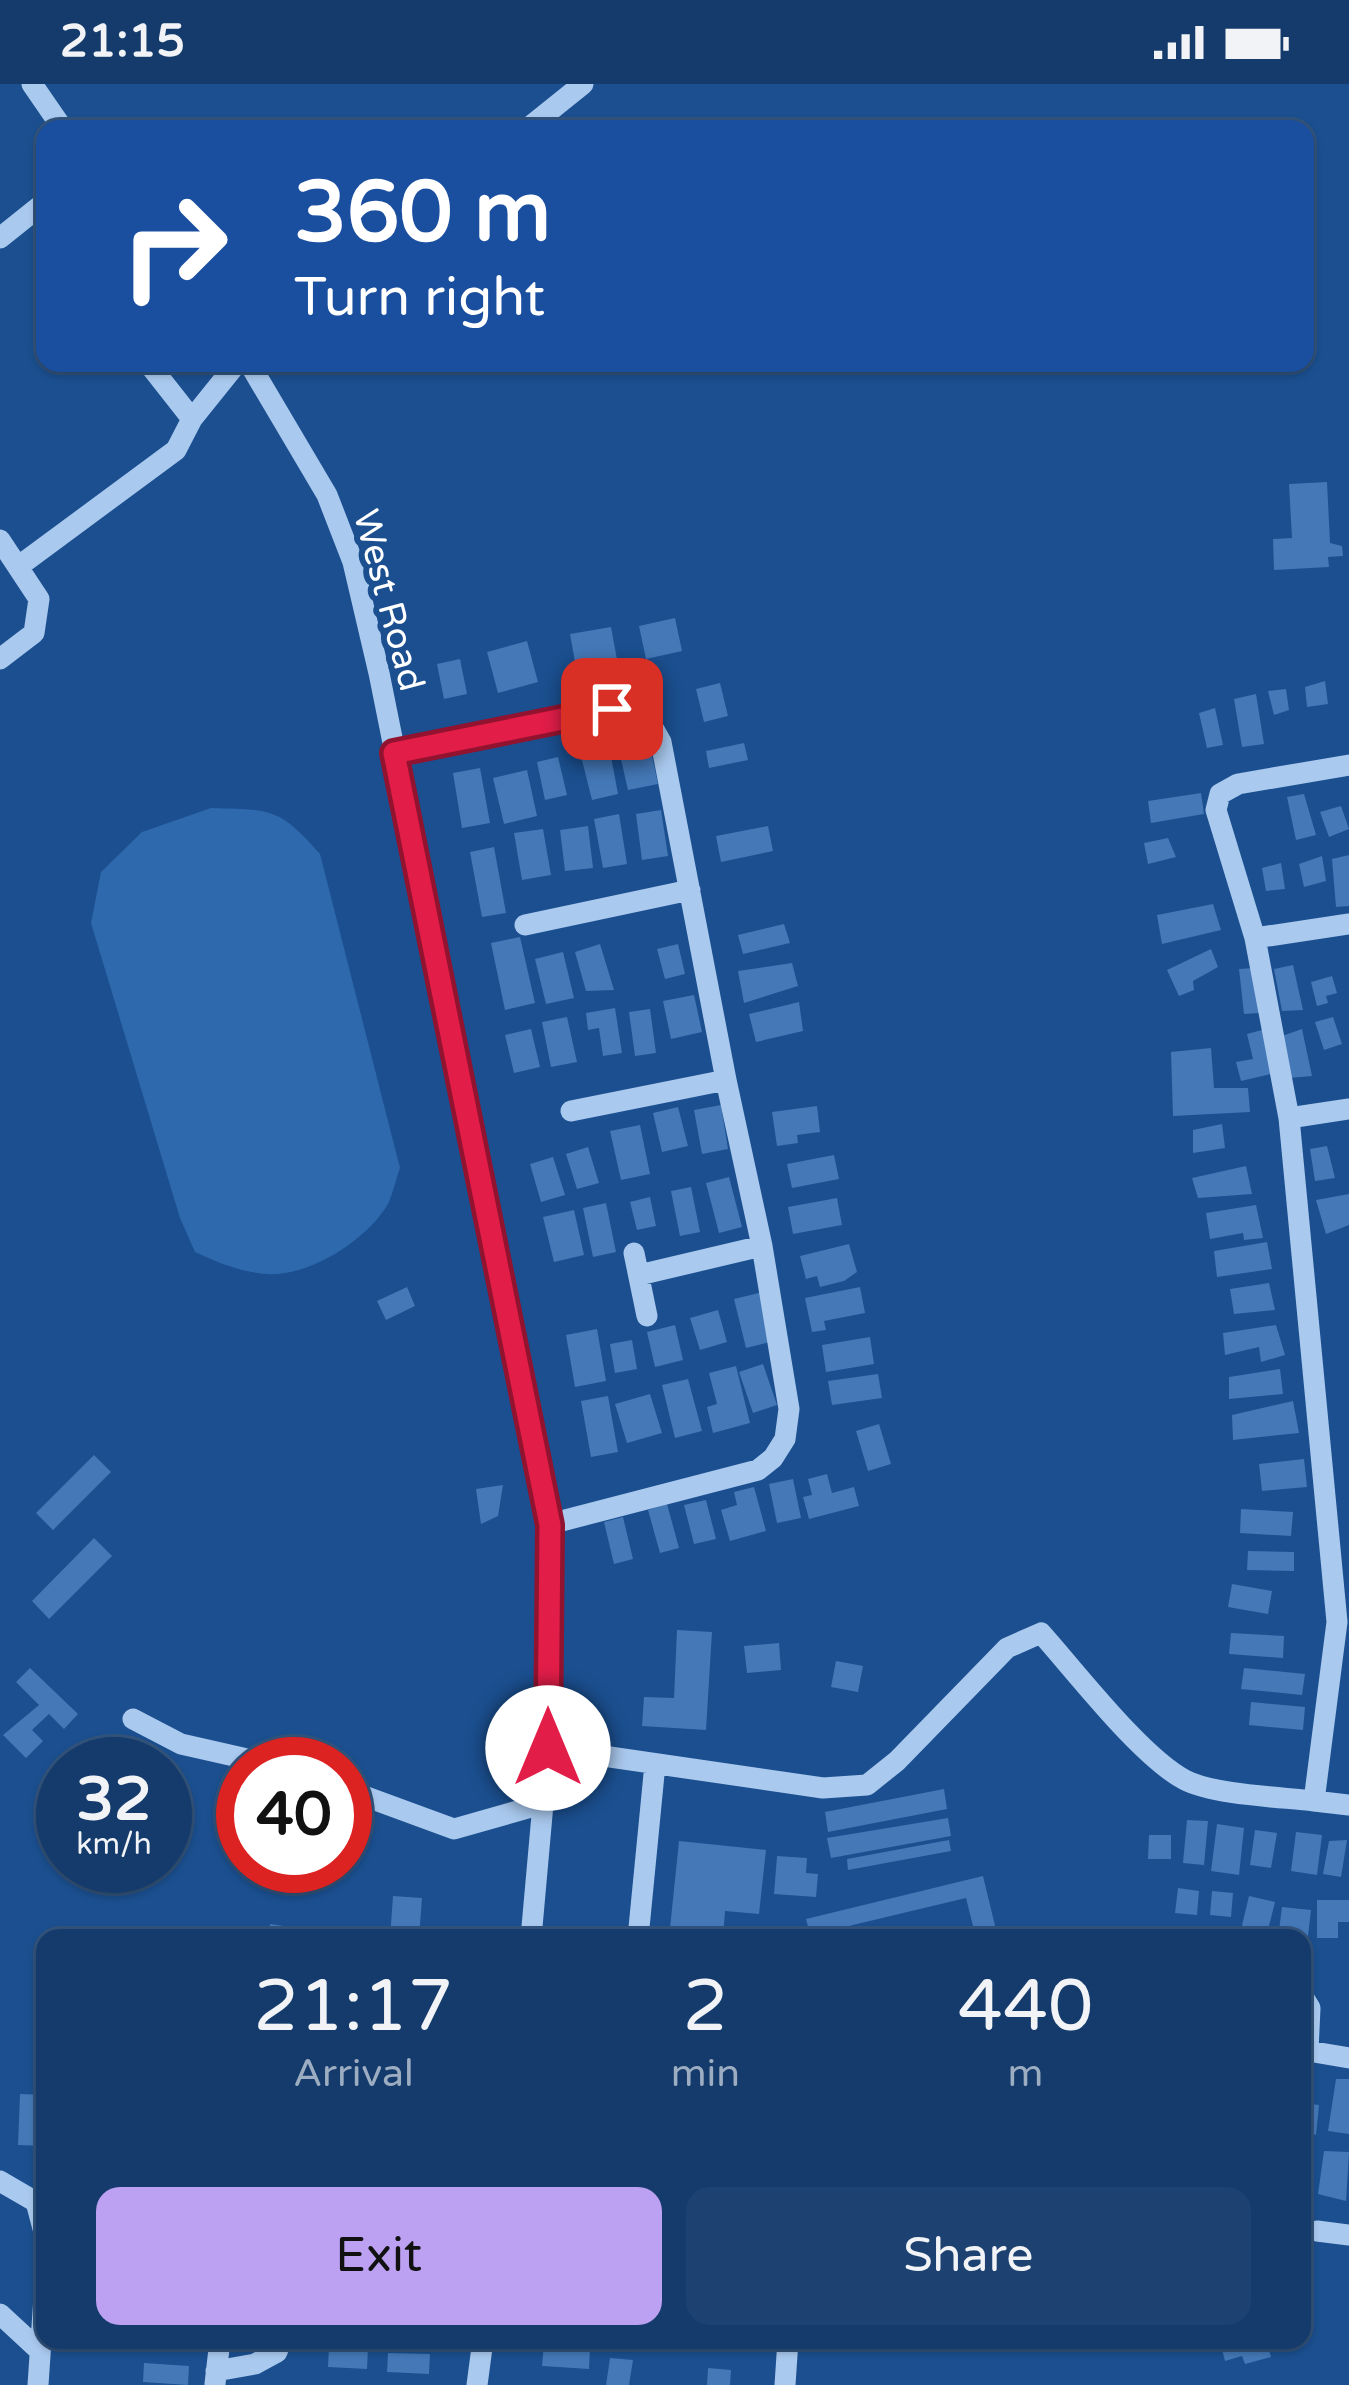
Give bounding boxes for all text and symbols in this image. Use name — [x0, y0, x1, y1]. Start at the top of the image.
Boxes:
text: 21:15 — [60, 15, 185, 69]
text: 360 m — [294, 163, 551, 264]
icon: right — [96, 168, 252, 324]
text: Turn right — [294, 265, 545, 330]
street label: West Road — [344, 505, 433, 696]
pin — [561, 658, 663, 760]
icon: arrive — [579, 676, 645, 742]
position arrow — [485, 1685, 611, 1811]
speed limit sign: 40 — [216, 1737, 372, 1893]
text: 32 — [76, 1764, 152, 1836]
text: km/h — [76, 1826, 152, 1863]
text: 21:17 — [254, 1964, 453, 2051]
text: 2 — [683, 1964, 728, 2051]
text: 440 — [958, 1964, 1093, 2051]
text: Arrival — [293, 2050, 414, 2097]
text: min — [671, 2050, 740, 2097]
text: m — [1008, 2050, 1043, 2097]
button: Exit — [96, 2187, 662, 2325]
button: Share — [686, 2187, 1251, 2325]

